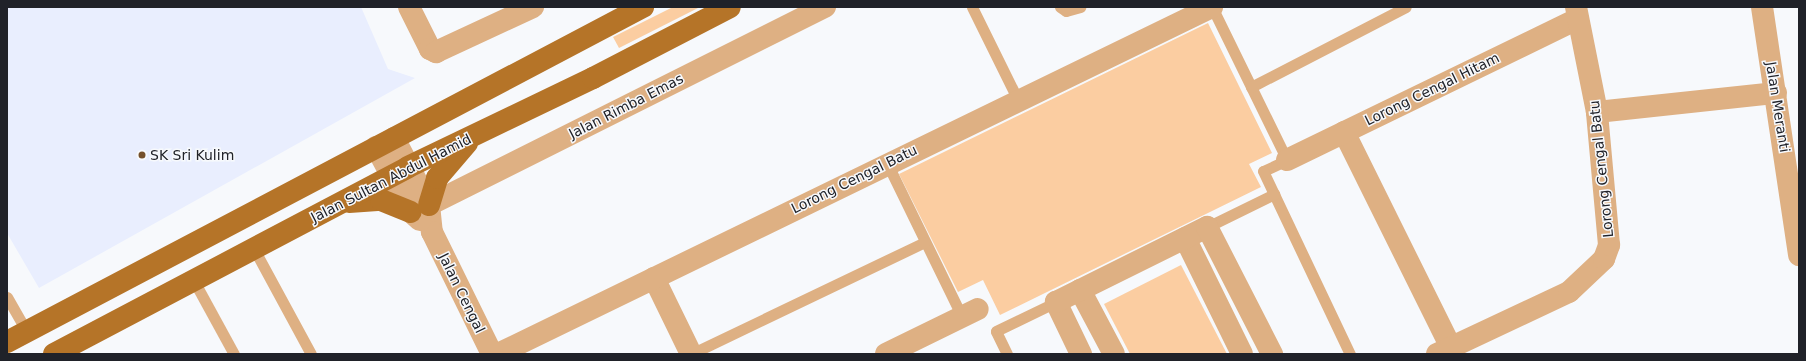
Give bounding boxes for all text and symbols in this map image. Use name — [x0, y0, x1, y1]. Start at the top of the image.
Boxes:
street label: Lorong Cengal Hitam — [1362, 49, 1502, 129]
street label: Jalan Meranti — [1763, 60, 1793, 154]
street label: Jalan Rimba Emas — [566, 70, 686, 142]
street label: Lorong Cengal Batu — [1585, 100, 1617, 238]
street label: Jalan Sultan Abdul Hamid — [308, 130, 474, 226]
street label: Lorong Cengal Batu — [788, 141, 920, 217]
place label: SK Sri Kulim — [150, 147, 234, 163]
marker: SK Sri Kulim — [137, 150, 147, 160]
street label: Jalan Cengal — [435, 250, 489, 336]

